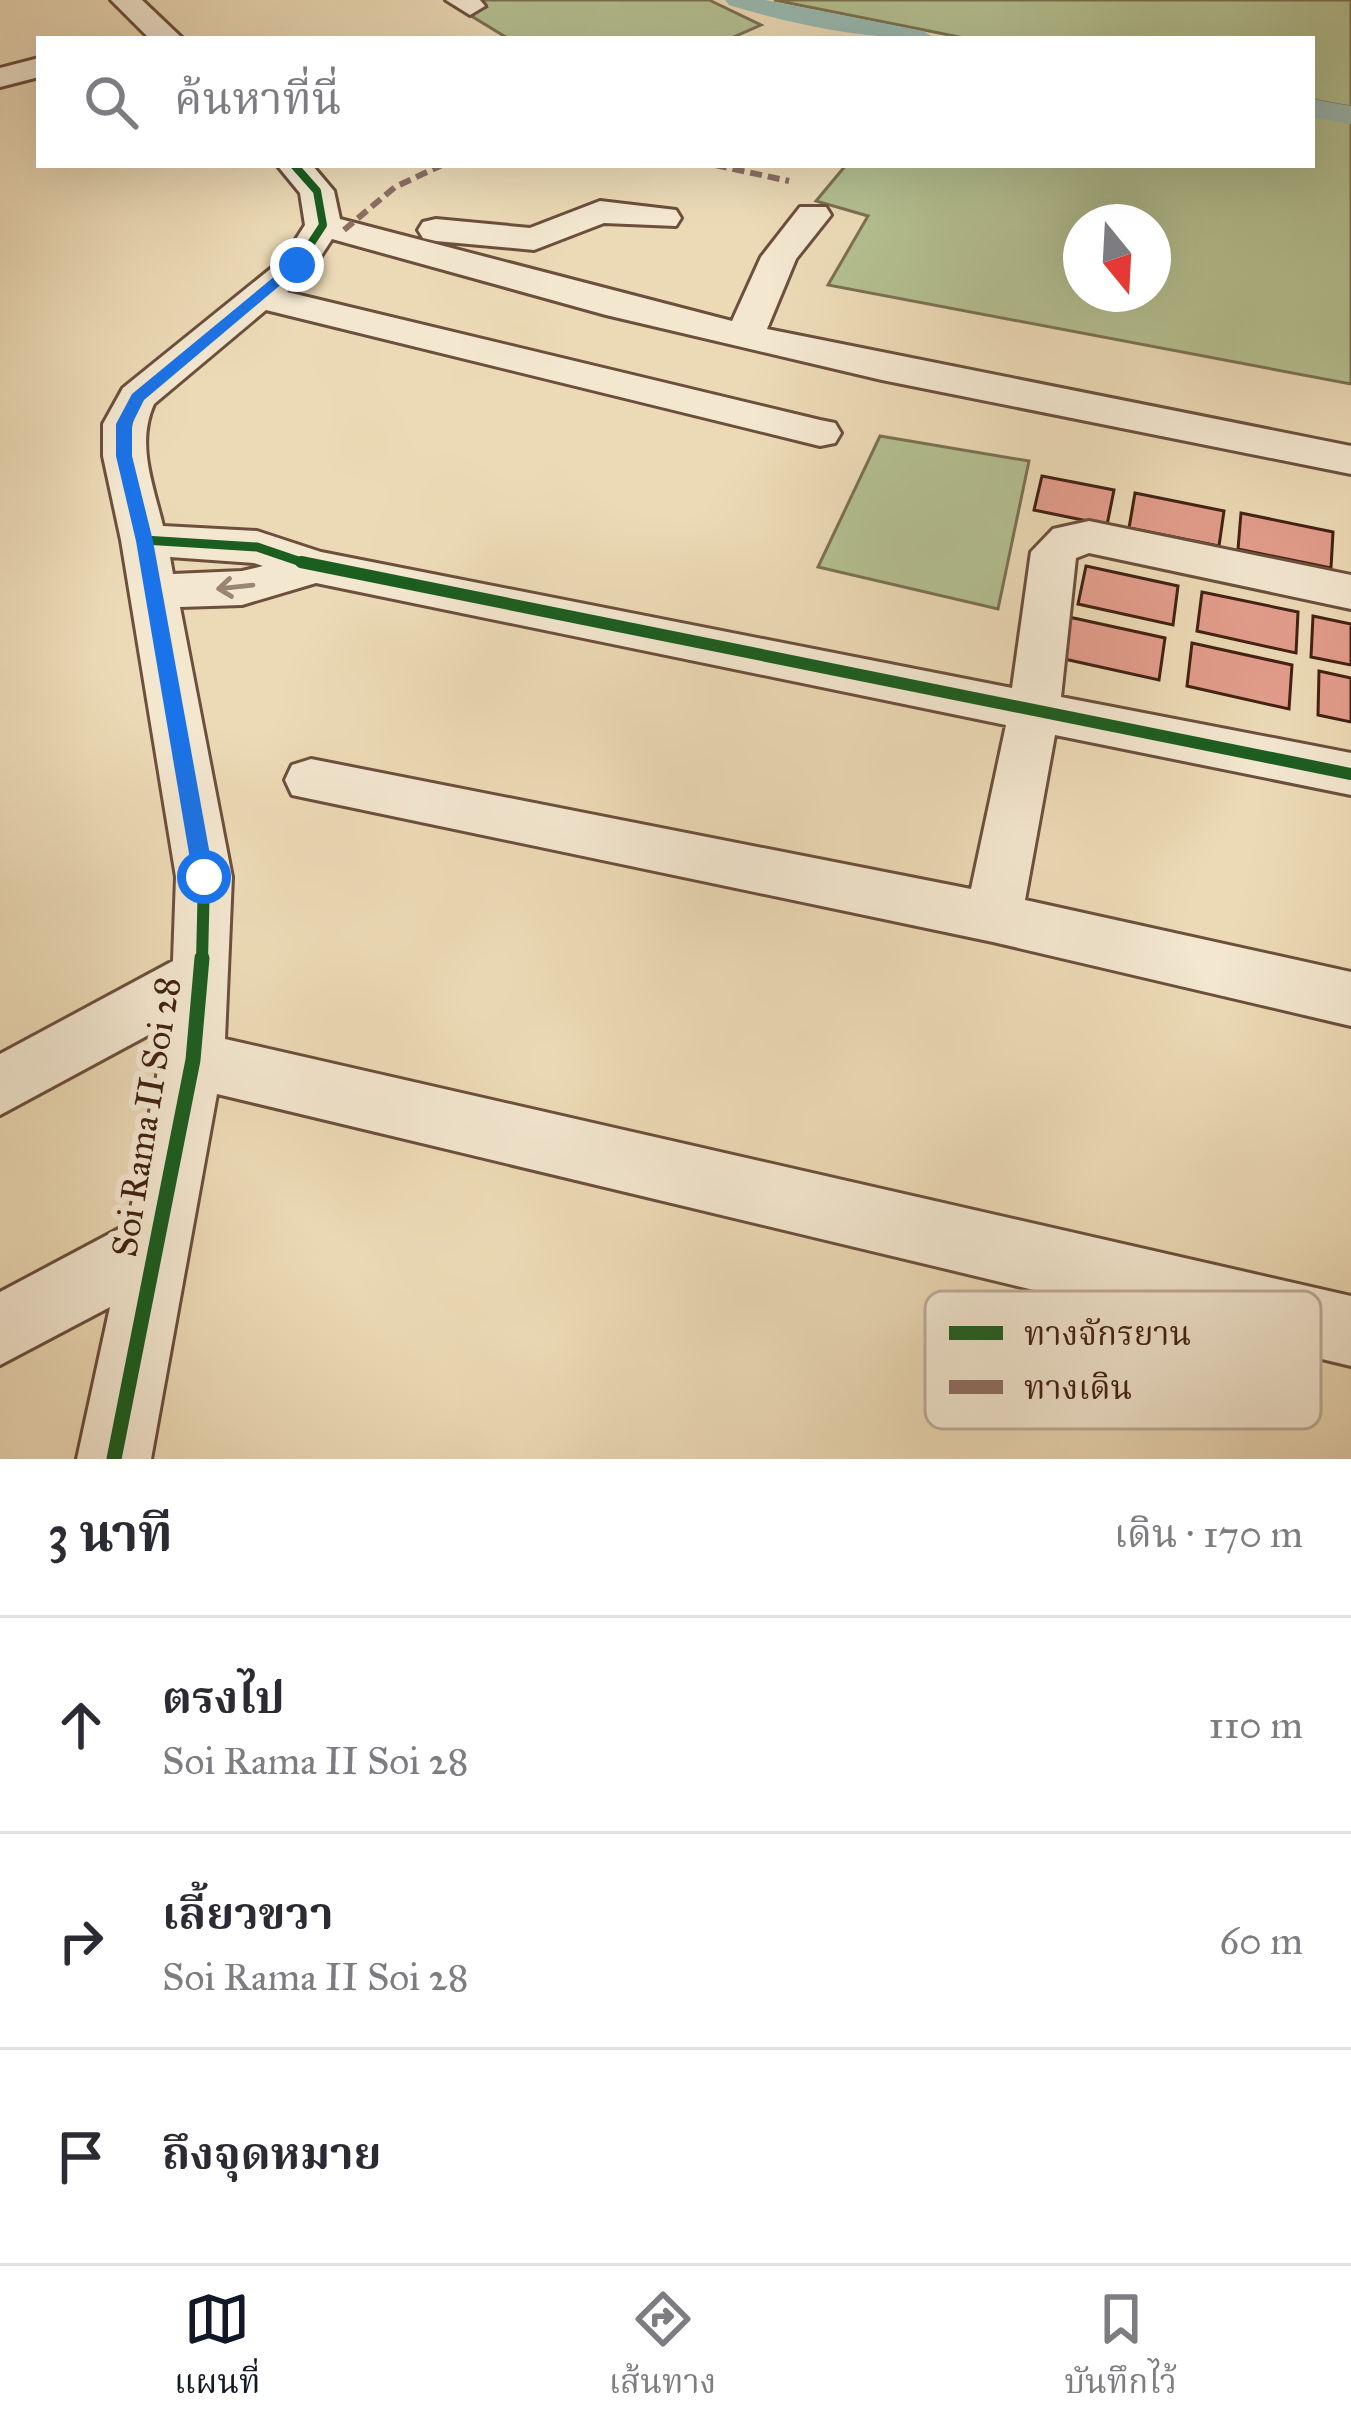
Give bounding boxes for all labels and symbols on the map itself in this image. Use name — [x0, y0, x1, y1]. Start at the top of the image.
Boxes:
north arrow — [1063, 204, 1171, 312]
route end — [270, 238, 324, 292]
one-way arrow — [216, 576, 255, 599]
route start — [177, 850, 231, 904]
street label: Soi Rama II Soi 28 — [102, 974, 190, 1260]
legend — [925, 1291, 1321, 1429]
text: ทางจักรยาน — [1024, 1314, 1191, 1354]
text: ทางเดิน — [1024, 1368, 1132, 1408]

